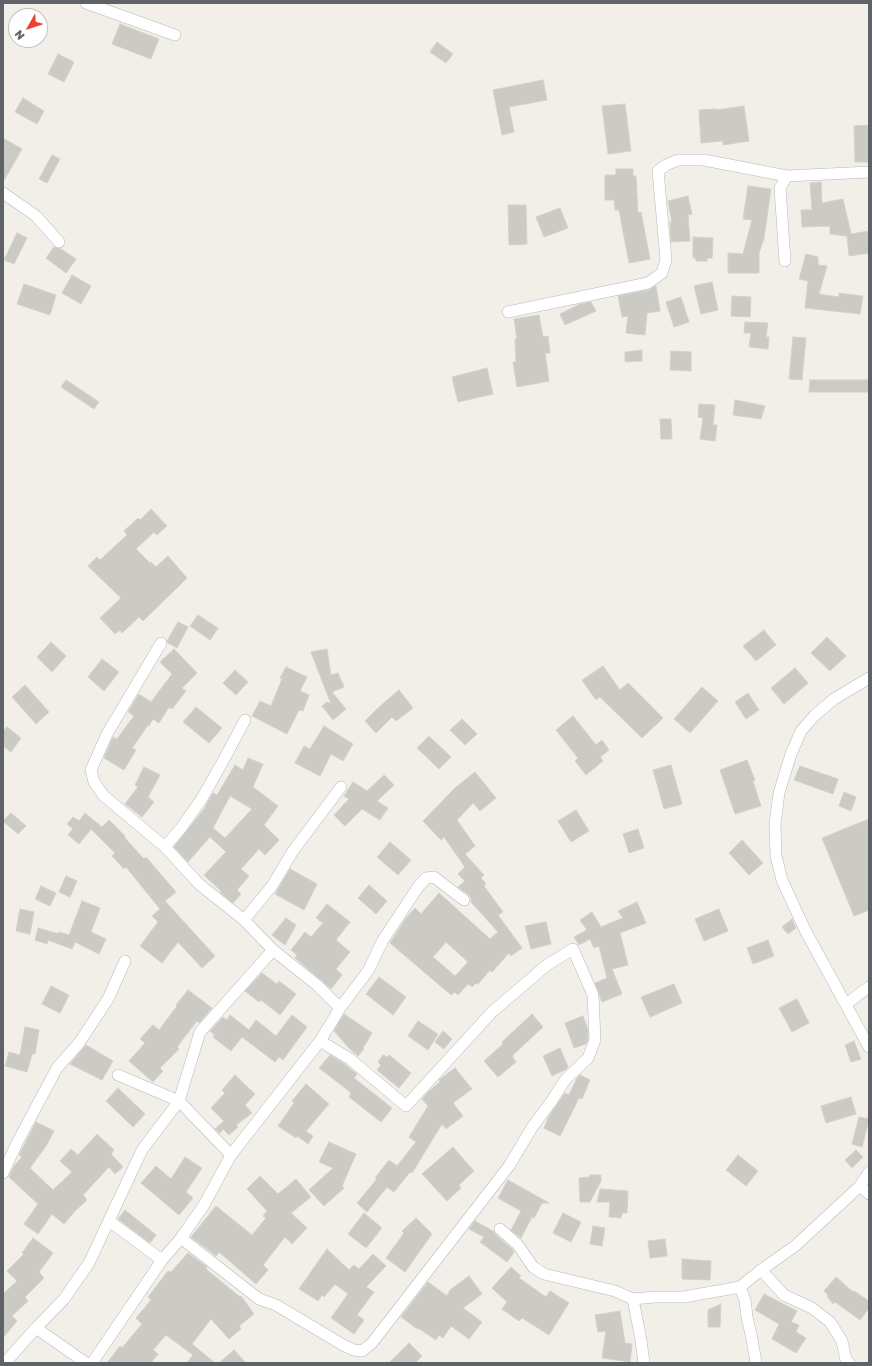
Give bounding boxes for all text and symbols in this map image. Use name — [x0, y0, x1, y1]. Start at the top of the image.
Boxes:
north arrow — [8, 8, 48, 48]
text: N — [11, 28, 27, 43]

